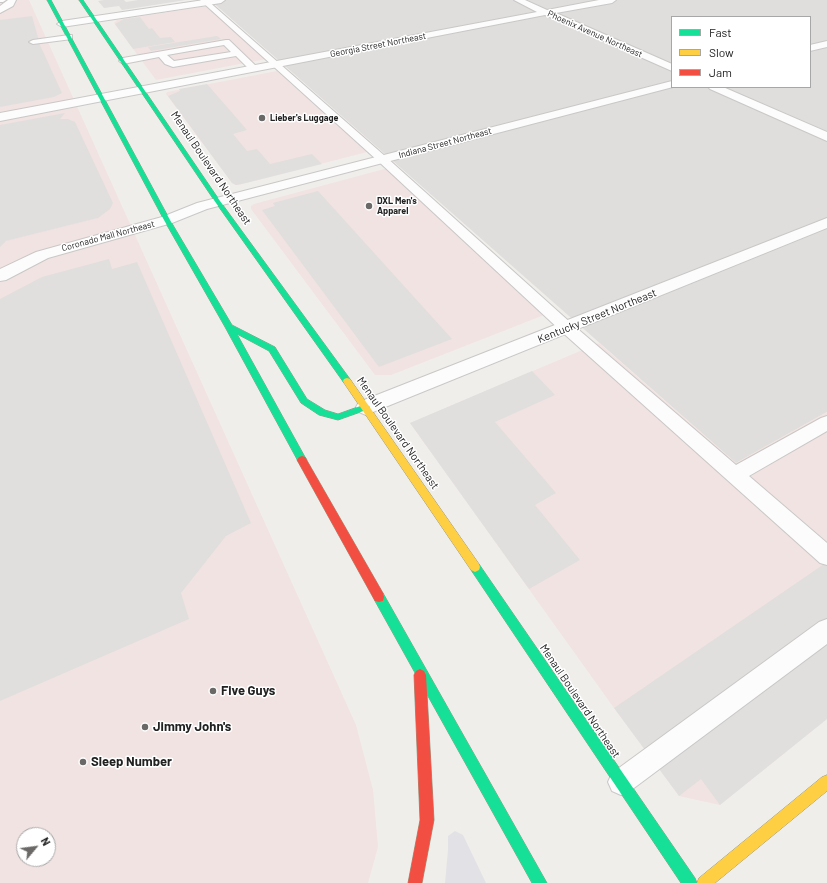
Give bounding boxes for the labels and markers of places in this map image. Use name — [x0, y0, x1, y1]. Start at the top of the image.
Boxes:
marker: Lieber's Luggage — [257, 113, 267, 123]
place label: Lieber's Luggage — [270, 113, 338, 123]
place label: DXL Men's Apparel — [377, 196, 417, 217]
marker: DXL Men's Apparel — [364, 201, 374, 211]
place label: Five Guys — [221, 683, 275, 699]
marker: Five Guys — [208, 686, 218, 696]
place label: Jimmy John's — [153, 719, 231, 735]
marker: Jimmy John's — [140, 722, 150, 732]
place label: Sleep Number — [91, 754, 172, 770]
marker: Sleep Number — [78, 757, 88, 767]

